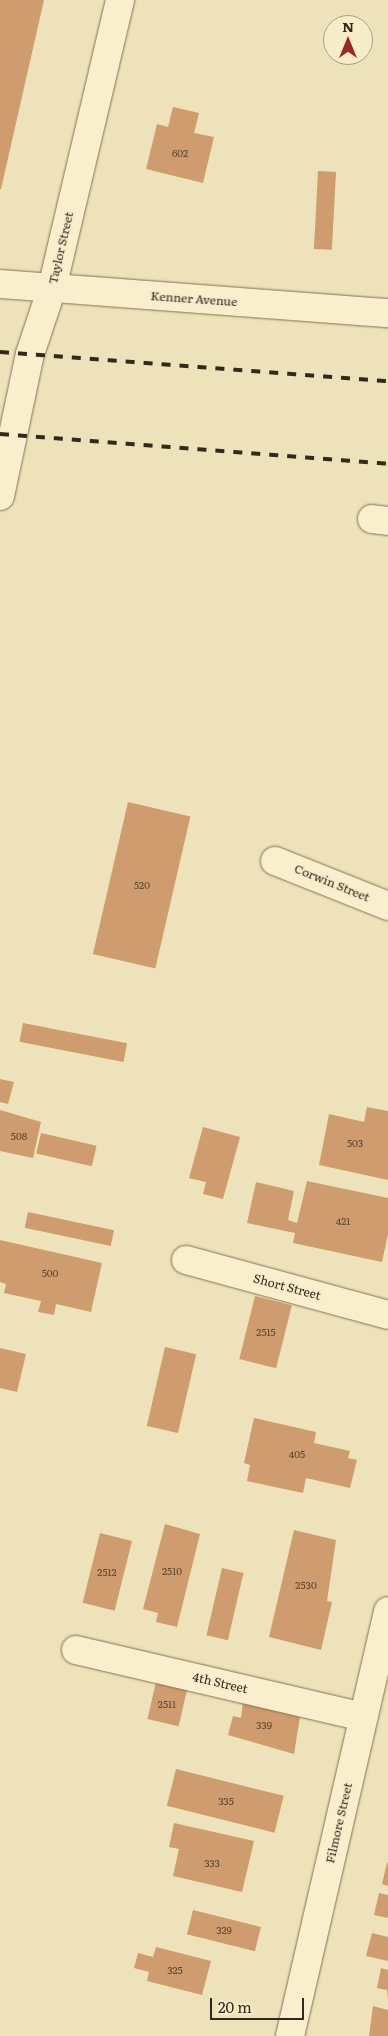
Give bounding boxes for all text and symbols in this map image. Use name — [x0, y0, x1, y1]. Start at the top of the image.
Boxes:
north arrow — [323, 15, 373, 65]
text: N — [342, 16, 354, 36]
house number: 602 — [172, 147, 188, 159]
street label: Taylor Street — [46, 211, 76, 285]
street label: Kenner Avenue — [150, 289, 238, 309]
street label: Corwin Street — [292, 861, 372, 905]
house number: 520 — [134, 879, 150, 891]
house number: 508 — [11, 1130, 27, 1142]
house number: 503 — [347, 1137, 363, 1149]
house number: 421 — [336, 1215, 350, 1227]
house number: 500 — [42, 1267, 58, 1279]
street label: Short Street — [252, 1271, 322, 1303]
house number: 2515 — [256, 1326, 276, 1338]
house number: 405 — [289, 1448, 305, 1460]
house number: 2510 — [162, 1565, 182, 1577]
house number: 2512 — [97, 1566, 117, 1578]
house number: 2530 — [295, 1579, 317, 1591]
street label: 4th Street — [191, 1670, 249, 1696]
house number: 2511 — [158, 1698, 176, 1710]
house number: 339 — [256, 1719, 272, 1731]
street label: Filmore Street — [323, 1781, 355, 1865]
house number: 335 — [218, 1795, 234, 1807]
house number: 333 — [204, 1857, 220, 1869]
house number: 329 — [216, 1924, 232, 1936]
house number: 325 — [167, 1964, 183, 1976]
scale bar — [213, 1988, 307, 2020]
text: 20 m — [218, 1995, 252, 2018]

